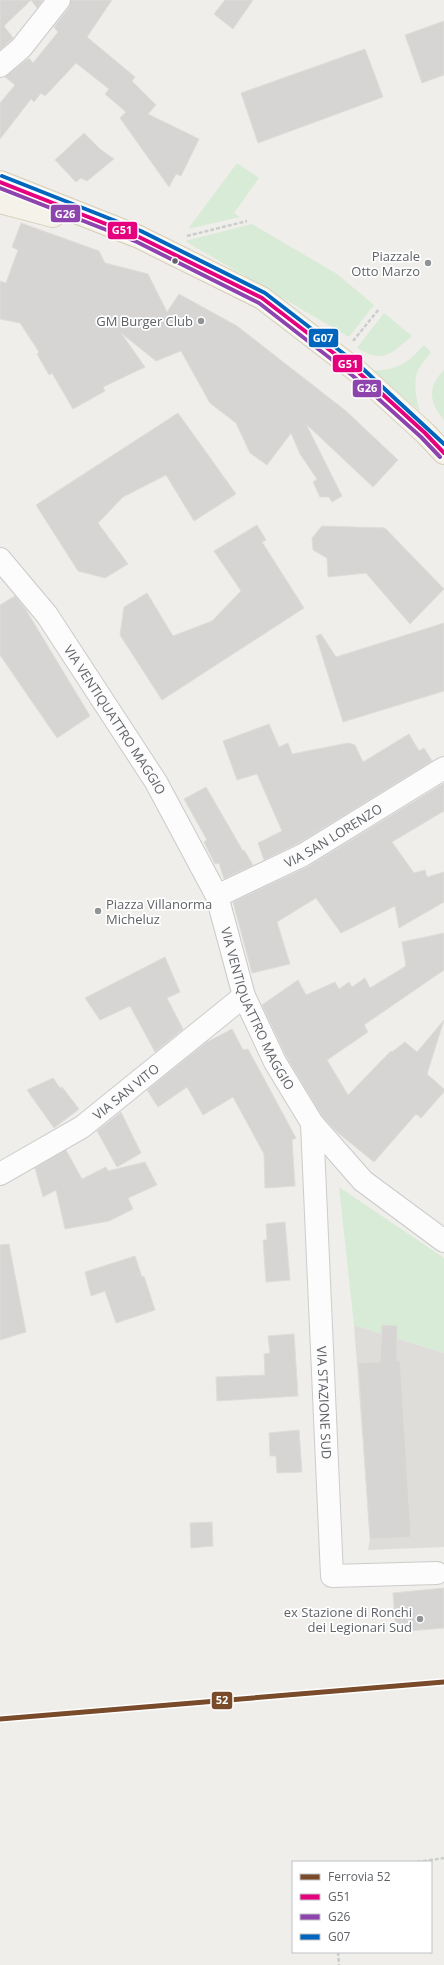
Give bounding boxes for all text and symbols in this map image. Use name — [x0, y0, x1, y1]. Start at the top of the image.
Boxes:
line badge: G26 — [50, 204, 81, 223]
text: G26 — [55, 206, 75, 221]
line badge: G51 — [107, 221, 138, 240]
text: G51 — [112, 222, 132, 237]
place label: Piazzale Otto Marzo — [351, 247, 420, 280]
unlabelled marker — [170, 256, 180, 266]
marker: Piazzale Otto Marzo — [423, 258, 433, 268]
place label: GM Burger Club — [96, 312, 193, 330]
marker: GM Burger Club — [196, 316, 206, 326]
line badge: G07 — [308, 328, 339, 348]
text: G07 — [313, 330, 333, 345]
line badge: G51 — [332, 354, 363, 373]
text: G51 — [338, 356, 358, 371]
line badge: G26 — [352, 379, 382, 398]
text: G26 — [357, 380, 377, 395]
street label: VIA VENTIQUATTRO MAGGIO — [60, 641, 170, 798]
street label: VIA SAN LORENZO — [281, 799, 385, 872]
place label: Piazza Villanorma Micheluz — [106, 895, 212, 928]
marker: Piazza Villanorma Micheluz — [93, 906, 103, 916]
street label: VIA VENTIQUATTRO MAGGIO — [217, 925, 299, 1093]
street label: VIA SAN VITO — [89, 1059, 163, 1124]
street label: VIA STAZIONE SUD — [313, 1346, 336, 1460]
place label: ex Stazione di Ronchi dei Legionari Sud — [284, 1603, 412, 1636]
marker: ex Stazione di Ronchi dei Legionari Sud — [415, 1614, 425, 1624]
line badge: 52 — [211, 1691, 233, 1710]
text: 52 — [216, 1692, 228, 1707]
legend — [292, 1861, 432, 1953]
text: Ferrovia 52 — [328, 1868, 391, 1885]
text: G51 — [328, 1888, 350, 1905]
text: G26 — [328, 1908, 351, 1925]
text: G07 — [328, 1928, 351, 1945]

